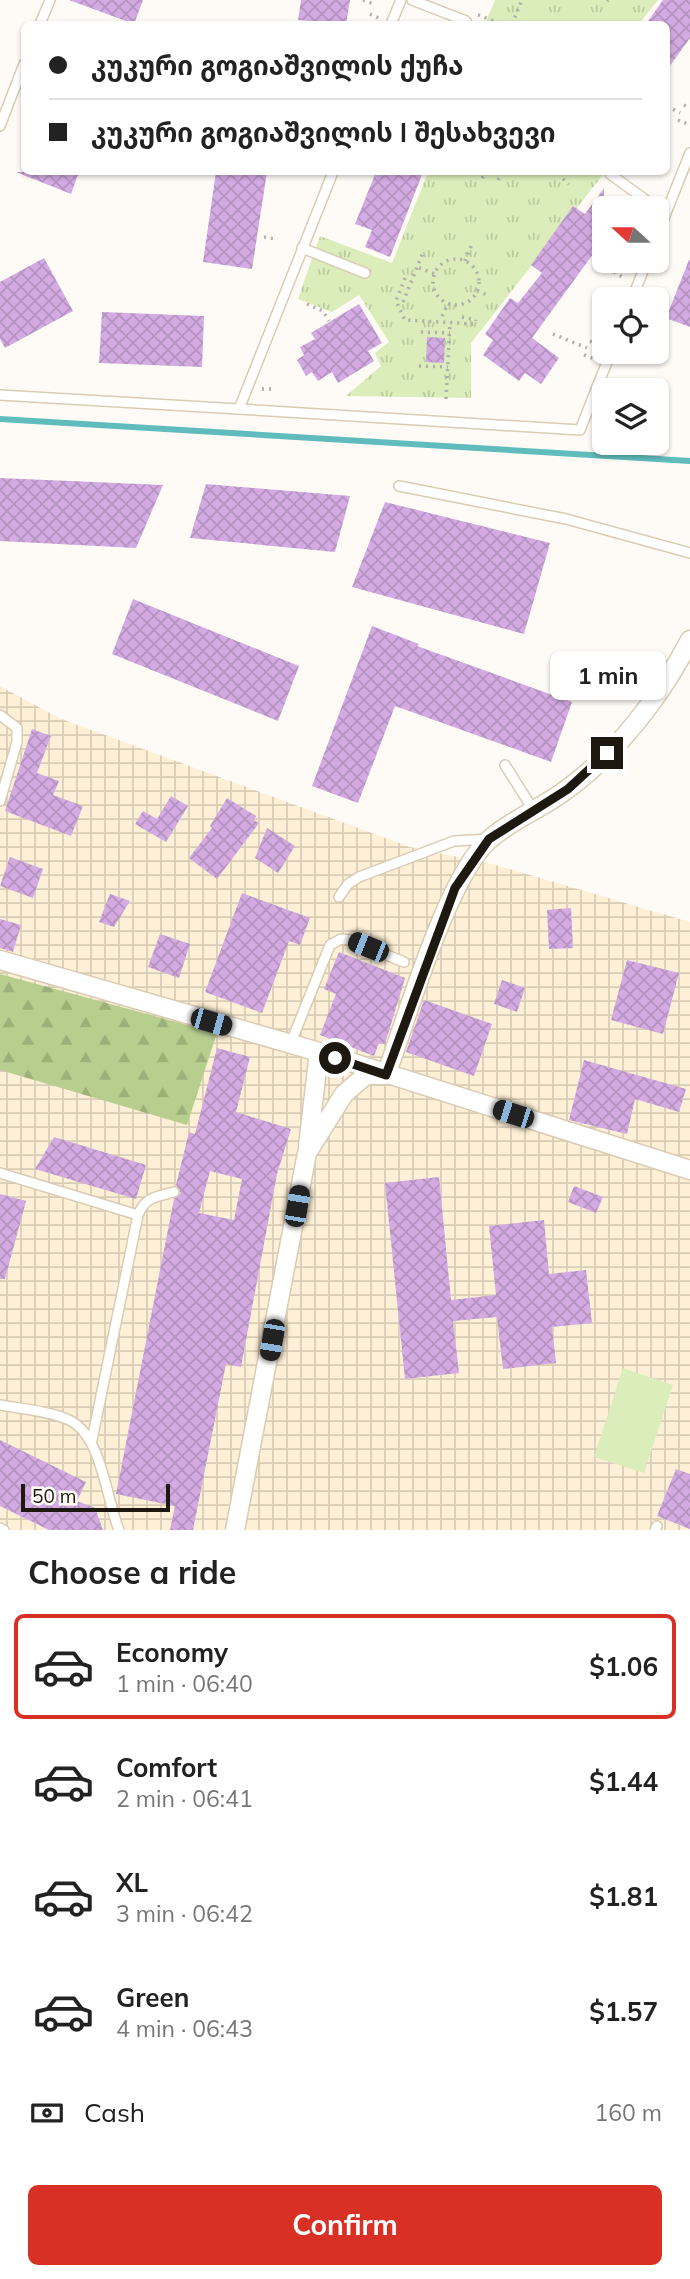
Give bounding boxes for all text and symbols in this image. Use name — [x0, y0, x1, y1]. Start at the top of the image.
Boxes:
text: კუკური გოგიაშვილის ქუჩა — [91, 49, 463, 82]
text: კუკური გოგიაშვილის I შესახვევი — [91, 116, 555, 149]
north arrow — [592, 196, 668, 273]
map controls — [592, 196, 669, 455]
button: locate — [592, 287, 669, 364]
button: layers — [592, 378, 669, 455]
callout: 1 min — [549, 652, 665, 700]
text: 1 min — [578, 661, 638, 690]
route end — [591, 737, 623, 769]
car — [345, 929, 392, 965]
car — [188, 1006, 235, 1038]
route start — [319, 1042, 351, 1074]
car — [490, 1098, 537, 1130]
car — [284, 1183, 311, 1229]
car — [259, 1317, 286, 1363]
scale bar — [21, 1481, 170, 1513]
text: 50 m — [32, 1484, 76, 1508]
text: Choose a ride — [28, 1552, 236, 1592]
icon: car — [32, 1635, 95, 1698]
text: Economy — [116, 1636, 228, 1669]
text: $1.06 — [589, 1650, 658, 1683]
text: 1 min · 06:40 — [116, 1669, 253, 1698]
icon: car — [32, 1750, 95, 1813]
text: Comfort — [116, 1751, 217, 1784]
text: $1.44 — [589, 1765, 658, 1798]
text: 2 min · 06:41 — [116, 1784, 253, 1813]
icon: car — [32, 1865, 95, 1928]
text: XL — [116, 1866, 148, 1899]
text: $1.81 — [589, 1880, 658, 1913]
text: 3 min · 06:42 — [116, 1899, 253, 1928]
icon: car — [32, 1980, 95, 2043]
text: Green — [116, 1981, 189, 2014]
text: $1.57 — [589, 1995, 658, 2028]
text: 4 min · 06:43 — [116, 2014, 253, 2043]
icon: cash — [28, 2094, 66, 2132]
text: Cash — [84, 2096, 145, 2129]
text: 160 m — [594, 2098, 662, 2127]
button: Confirm — [28, 2185, 662, 2265]

